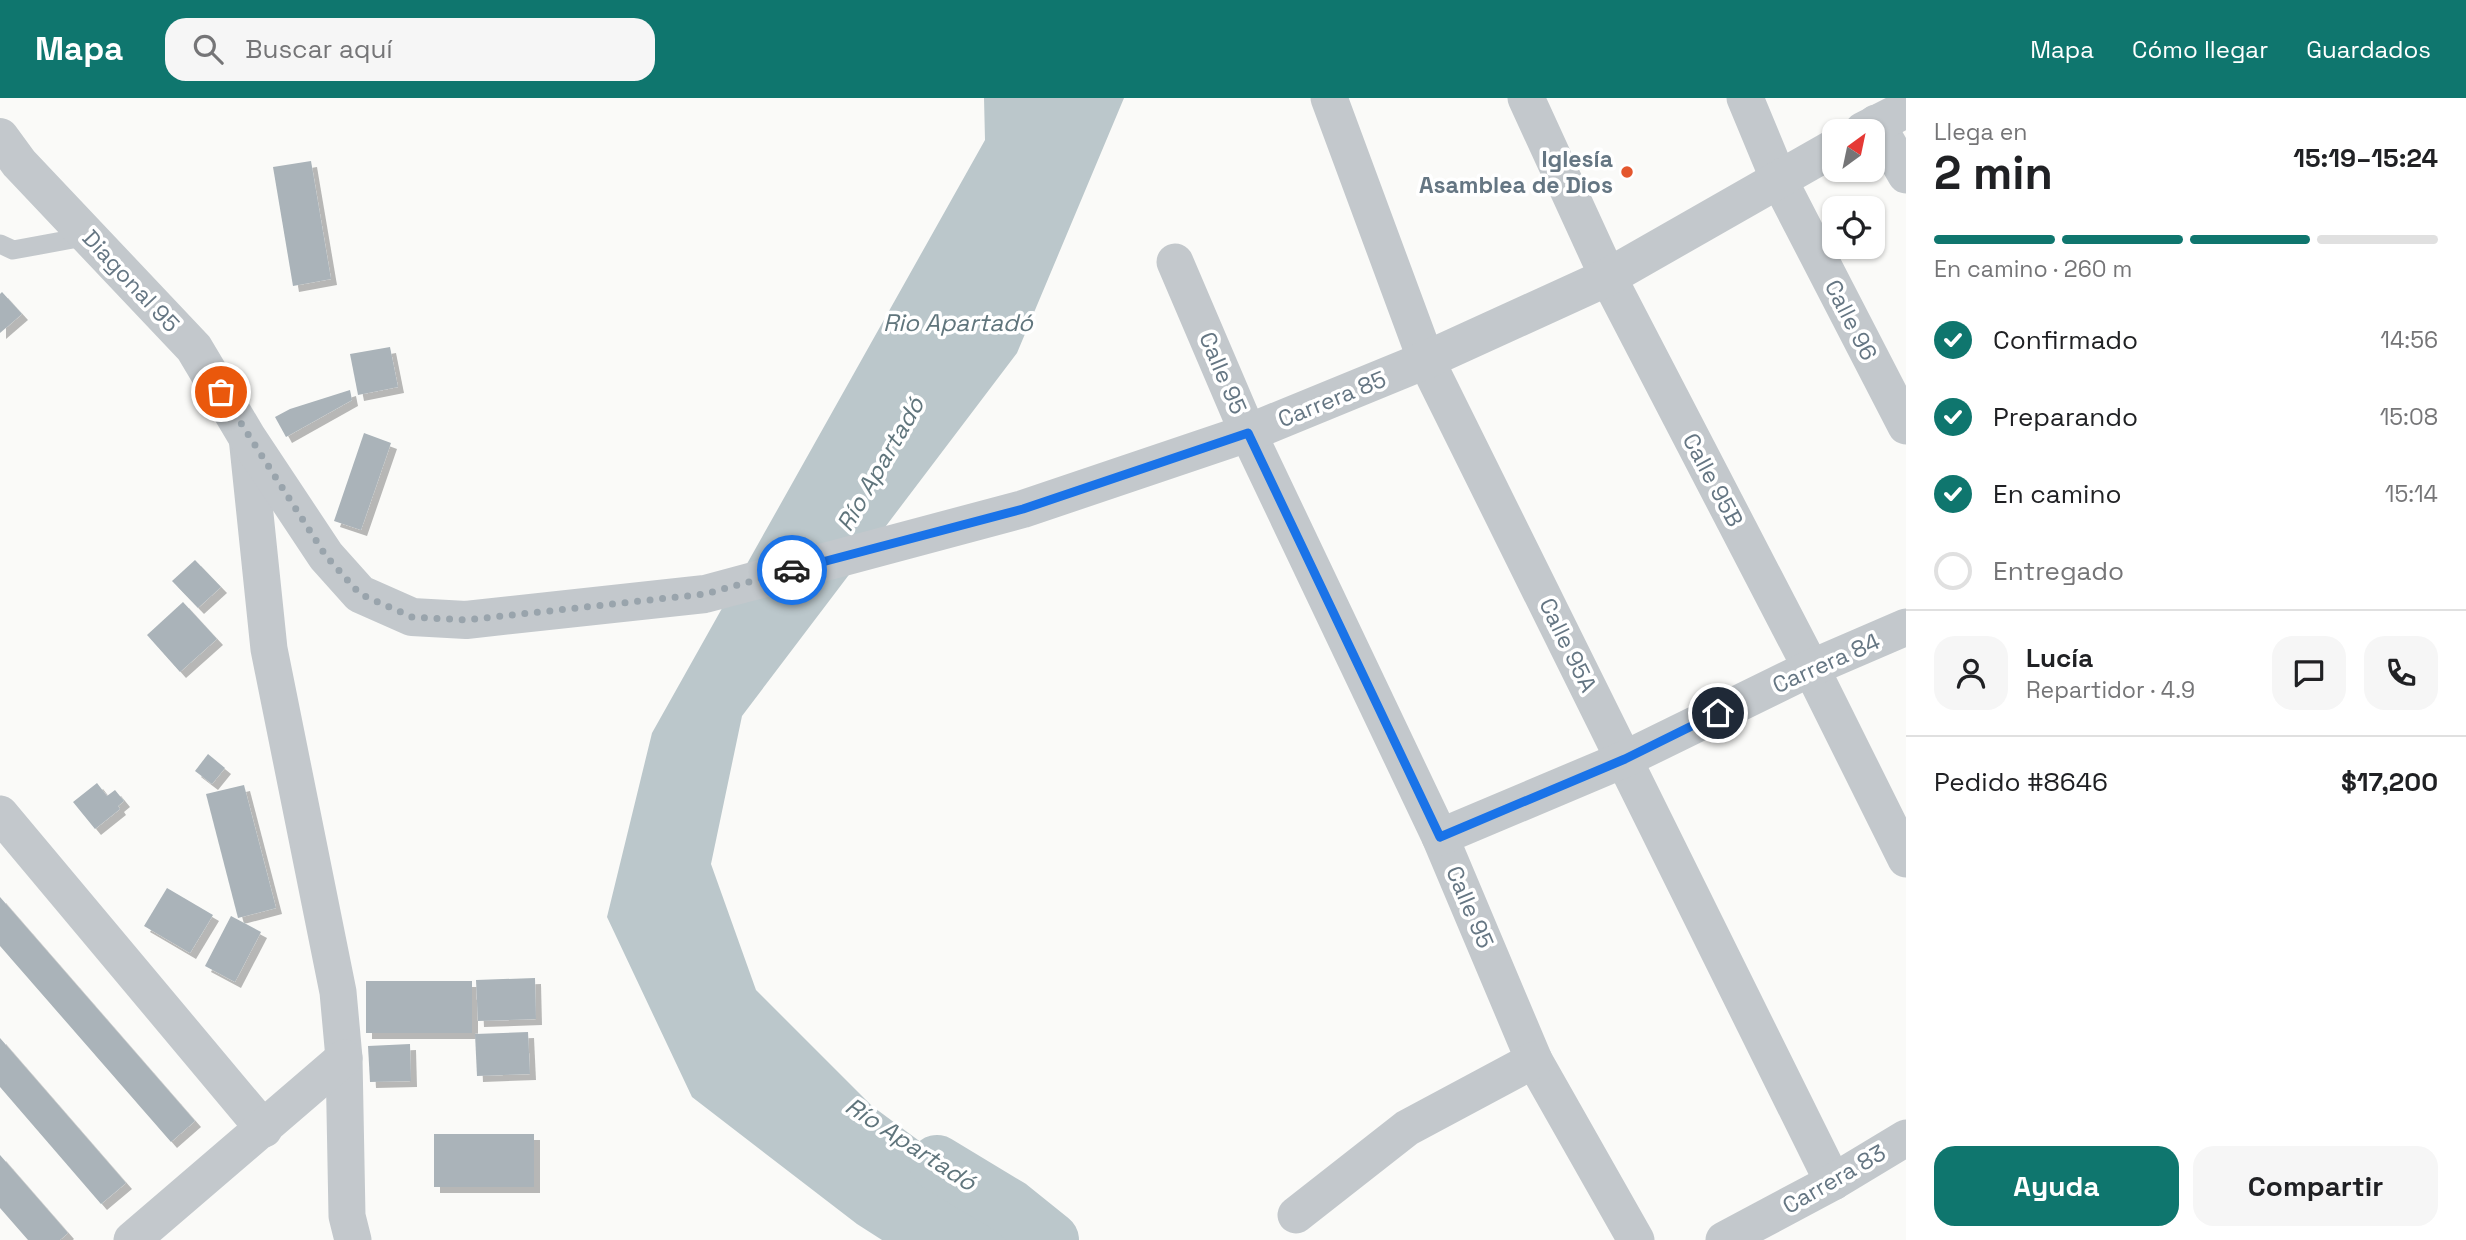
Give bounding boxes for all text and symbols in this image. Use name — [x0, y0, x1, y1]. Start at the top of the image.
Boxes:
search box — [165, 18, 655, 81]
text: Mapa — [35, 28, 123, 70]
icon: search — [189, 30, 227, 68]
text: Buscar aquí — [245, 32, 393, 66]
text: Mapa — [2030, 34, 2094, 65]
text: Cómo llegar — [2132, 34, 2268, 65]
text: Guardados — [2306, 34, 2431, 65]
text: Llega en — [1934, 117, 2027, 147]
north arrow — [1822, 119, 1885, 182]
map controls — [1822, 119, 1885, 259]
text: 15:19–15:24 — [2293, 141, 2438, 175]
place label: Iglesía Asamblea de Dios — [1419, 144, 1613, 200]
text: 2 min — [1934, 144, 2053, 202]
marker: Iglesía Asamblea de Dios — [1619, 164, 1635, 180]
button: locate — [1822, 196, 1885, 259]
street label: Diagonal 95 — [76, 223, 186, 339]
text: En camino · 260 m — [1934, 254, 2132, 284]
street label: Calle 96 — [1818, 274, 1884, 366]
water label: Rio Apartadó — [883, 307, 1034, 338]
icon: check — [1934, 321, 1972, 359]
text: Confirmado — [1993, 323, 2138, 357]
text: 14:56 — [2380, 325, 2438, 355]
street label: Calle 95 — [1192, 327, 1254, 419]
pin — [191, 362, 251, 422]
street label: Carrera 85 — [1274, 364, 1390, 434]
icon: bag — [202, 373, 240, 411]
water label: Río Apartadó — [829, 390, 931, 537]
icon: check — [1934, 398, 1972, 436]
text: Preparando — [1993, 400, 2138, 434]
text: 15:08 — [2380, 402, 2438, 432]
street label: Calle 95B — [1676, 428, 1750, 532]
icon: check — [1934, 475, 1972, 513]
text: En camino — [1993, 477, 2122, 511]
text: 15:14 — [2385, 479, 2438, 509]
courier — [757, 535, 827, 605]
icon: car — [773, 551, 811, 589]
text: Entregado — [1993, 554, 2124, 588]
street label: Calle 95A — [1532, 593, 1604, 697]
street label: Carrera 84 — [1768, 626, 1884, 700]
button: person — [1934, 636, 2008, 710]
button: chat — [2272, 636, 2346, 710]
button: phone — [2364, 636, 2438, 710]
text: Lucía — [2026, 641, 2093, 675]
text: Repartidor · 4.9 — [2026, 675, 2195, 705]
pin — [1688, 683, 1748, 743]
icon: home — [1699, 694, 1737, 732]
text: Pedido #8646 — [1934, 765, 2108, 799]
text: $17,200 — [2341, 765, 2438, 799]
street label: Calle 95 — [1439, 861, 1501, 953]
water label: Río Apartadó — [840, 1090, 983, 1198]
street label: Carrera 83 — [1777, 1137, 1891, 1221]
button: Ayuda — [1934, 1146, 2179, 1226]
button: Compartir — [2193, 1146, 2438, 1226]

